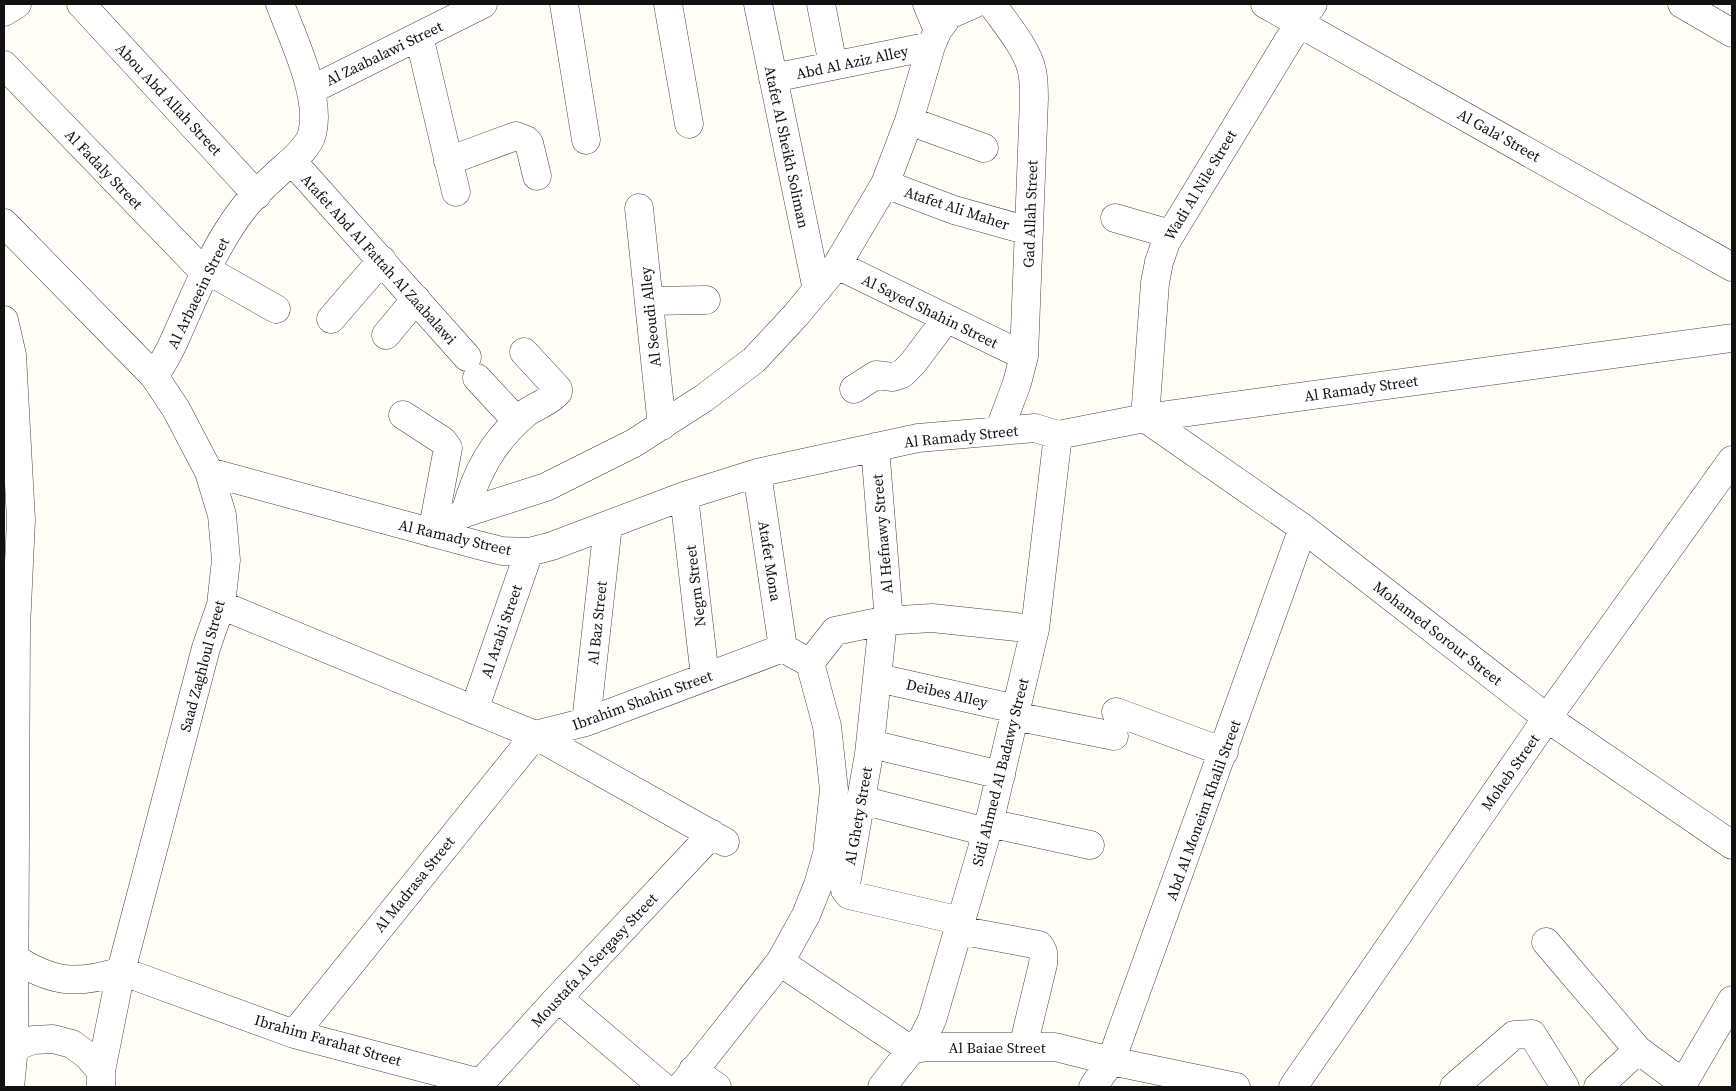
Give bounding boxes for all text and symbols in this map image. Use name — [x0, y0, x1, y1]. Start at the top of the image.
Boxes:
street label: Al Zaabalawi Street — [322, 16, 446, 90]
street label: Abou Abd Allah Street — [111, 38, 227, 160]
street label: Abd Al Aziz Alley — [794, 40, 910, 84]
street label: Atafet Al Sheikh Soliman — [760, 64, 814, 230]
street label: Al Gala' Street — [1454, 104, 1544, 167]
street label: Al Fadaly Street — [60, 124, 148, 214]
street label: Wadi Al Nile Street — [1159, 126, 1241, 244]
street label: Gad Allah Street — [1018, 160, 1042, 268]
street label: Atafet Abd Al Fattah Al Zaabalawi — [297, 169, 461, 349]
street label: Atafet Ali Maher — [902, 181, 1013, 235]
street label: Al Arbaeein Street — [162, 234, 234, 352]
street label: Al Seoudi Alley — [634, 266, 666, 368]
street label: Al Sayed Shahin Street — [858, 269, 1002, 353]
street label: Al Ramady Street — [1303, 370, 1419, 406]
street label: Al Ramady Street — [903, 420, 1019, 452]
street label: Al Hefnawy Street — [866, 473, 898, 595]
street label: Al Ramady Street — [397, 514, 513, 560]
street label: Atafet Mona — [753, 519, 787, 603]
street label: Negm Street — [680, 544, 710, 628]
street label: Mohamed Sorour Street — [1369, 576, 1507, 690]
street label: Al Baz Street — [582, 580, 612, 666]
street label: Al Arabi Street — [475, 582, 527, 680]
street label: Saad Zaghloul Street — [174, 598, 230, 734]
street label: Ibrahim Shahin Street — [569, 665, 715, 735]
street label: Deibes Alley — [904, 673, 990, 713]
street label: Sidi Ahmed Al Badawy Street — [966, 676, 1034, 868]
street label: Abd Al Moneim Khalil Street — [1161, 717, 1245, 903]
street label: Moheb Street — [1476, 730, 1544, 814]
street label: Al Ghety Street — [839, 765, 877, 867]
street label: Al Madrasa Street — [369, 832, 459, 936]
street label: Moustafa Al Sergasy Street — [526, 888, 662, 1032]
street label: Ibrahim Farahat Street — [252, 1009, 404, 1071]
street label: Al Baiae Street — [948, 1037, 1046, 1058]

